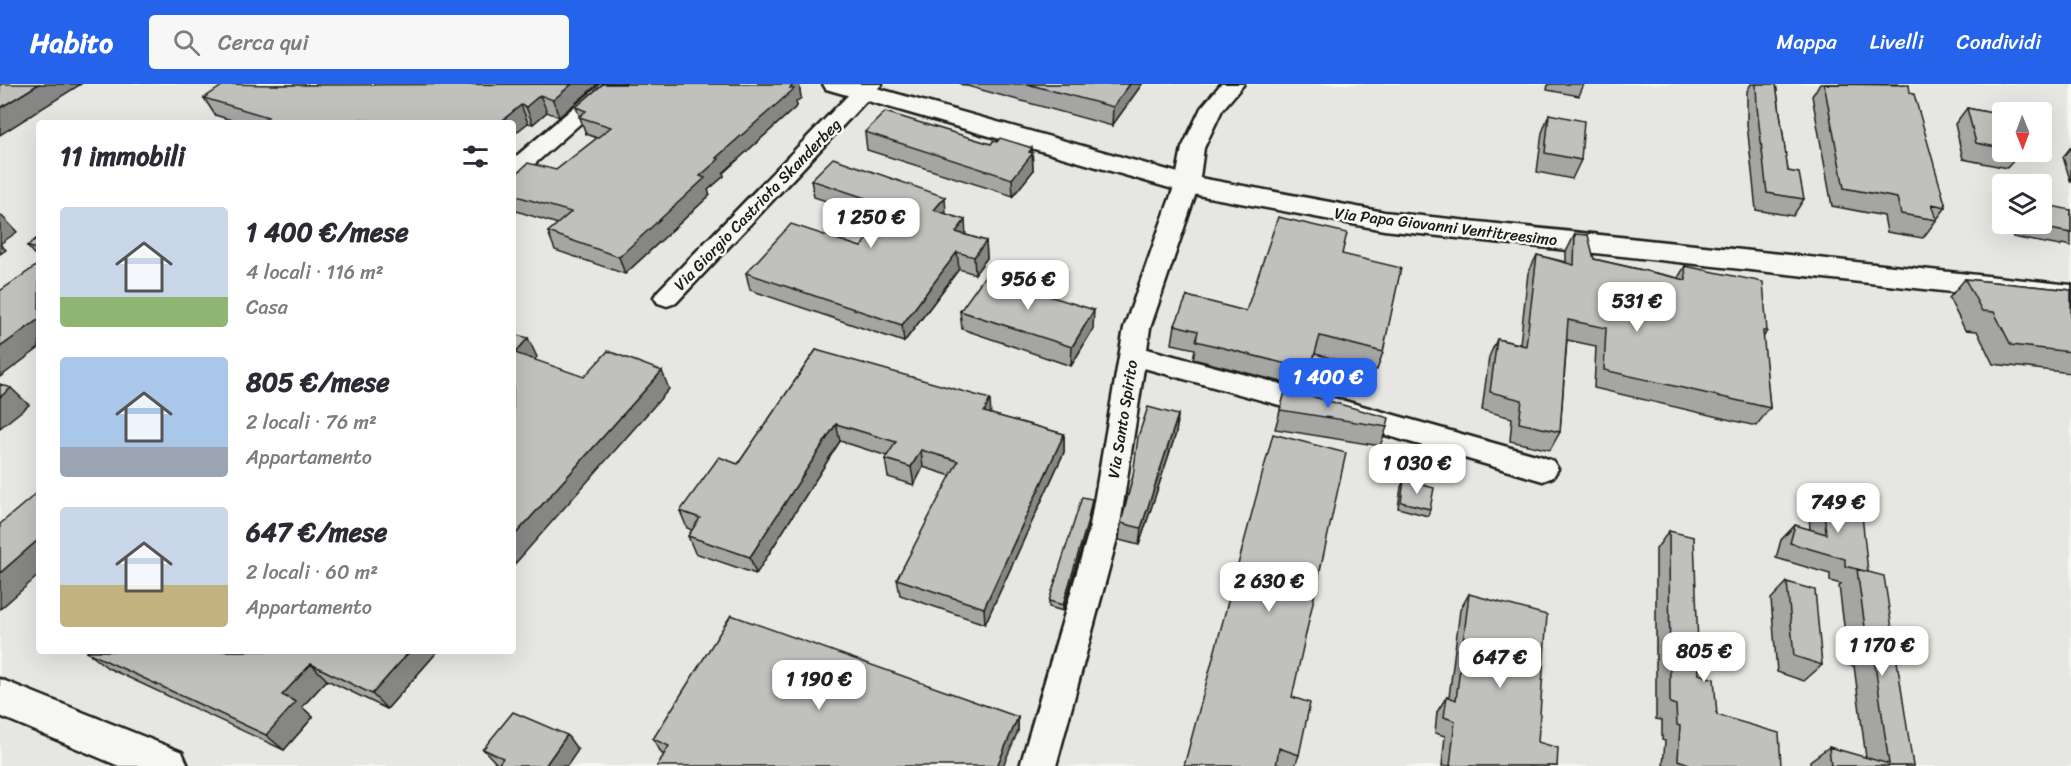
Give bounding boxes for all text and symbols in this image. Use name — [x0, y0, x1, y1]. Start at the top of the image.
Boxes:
search box — [149, 15, 569, 69]
text: Habito — [30, 18, 113, 67]
text: Cerca qui — [218, 23, 308, 62]
text: Mappa — [1776, 23, 1837, 61]
text: Livelli — [1870, 23, 1924, 61]
text: Condividi — [1957, 23, 2041, 61]
icon: search — [170, 26, 203, 59]
north arrow — [1992, 102, 2052, 162]
map controls — [1992, 102, 2052, 234]
street label: Via Giorgio Castriota Skanderbeg — [666, 111, 848, 298]
text: 11 immobili — [60, 133, 185, 179]
icon: filters — [459, 140, 492, 173]
button: layers — [1992, 174, 2052, 234]
pin: 1 250 € — [816, 198, 926, 249]
street label: Via Papa Giovanni Ventitreesimo — [1333, 198, 1559, 255]
text: 1 250 € — [837, 200, 905, 235]
text: 1 400 €/mese — [246, 209, 409, 255]
icon: home — [108, 231, 180, 303]
text: 4 locali · 116 m² — [246, 255, 384, 290]
pin: 956 € — [986, 260, 1070, 311]
text: 956 € — [1001, 262, 1055, 297]
pin: 531 € — [1595, 282, 1679, 333]
text: 531 € — [1612, 284, 1662, 319]
text: Casa — [246, 290, 288, 325]
street label: Via Santo Spirito — [1099, 358, 1146, 480]
pin: 1 400 € — [1273, 358, 1383, 409]
text: 805 €/mese — [246, 359, 390, 405]
text: 1 400 € — [1293, 360, 1363, 395]
icon: home — [108, 381, 180, 453]
text: 2 locali · 76 m² — [246, 405, 377, 440]
text: Appartamento — [246, 440, 372, 475]
pin: 1 030 € — [1362, 444, 1472, 495]
text: 1 030 € — [1383, 446, 1451, 481]
pin: 749 € — [1796, 483, 1880, 534]
text: 749 € — [1811, 485, 1865, 520]
text: 647 €/mese — [246, 509, 387, 555]
icon: home — [108, 531, 180, 603]
text: 2 locali · 60 m² — [246, 555, 378, 590]
pin: 2 630 € — [1214, 562, 1324, 613]
text: 2 630 € — [1234, 564, 1304, 599]
text: Appartamento — [246, 590, 372, 625]
pin: 1 170 € — [1827, 626, 1937, 677]
text: 1 170 € — [1850, 628, 1914, 663]
pin: 805 € — [1662, 632, 1746, 683]
text: 805 € — [1676, 634, 1732, 669]
pin: 647 € — [1458, 638, 1542, 689]
text: 647 € — [1473, 640, 1527, 675]
pin: 1 190 € — [764, 660, 874, 711]
text: 1 190 € — [786, 662, 852, 697]

